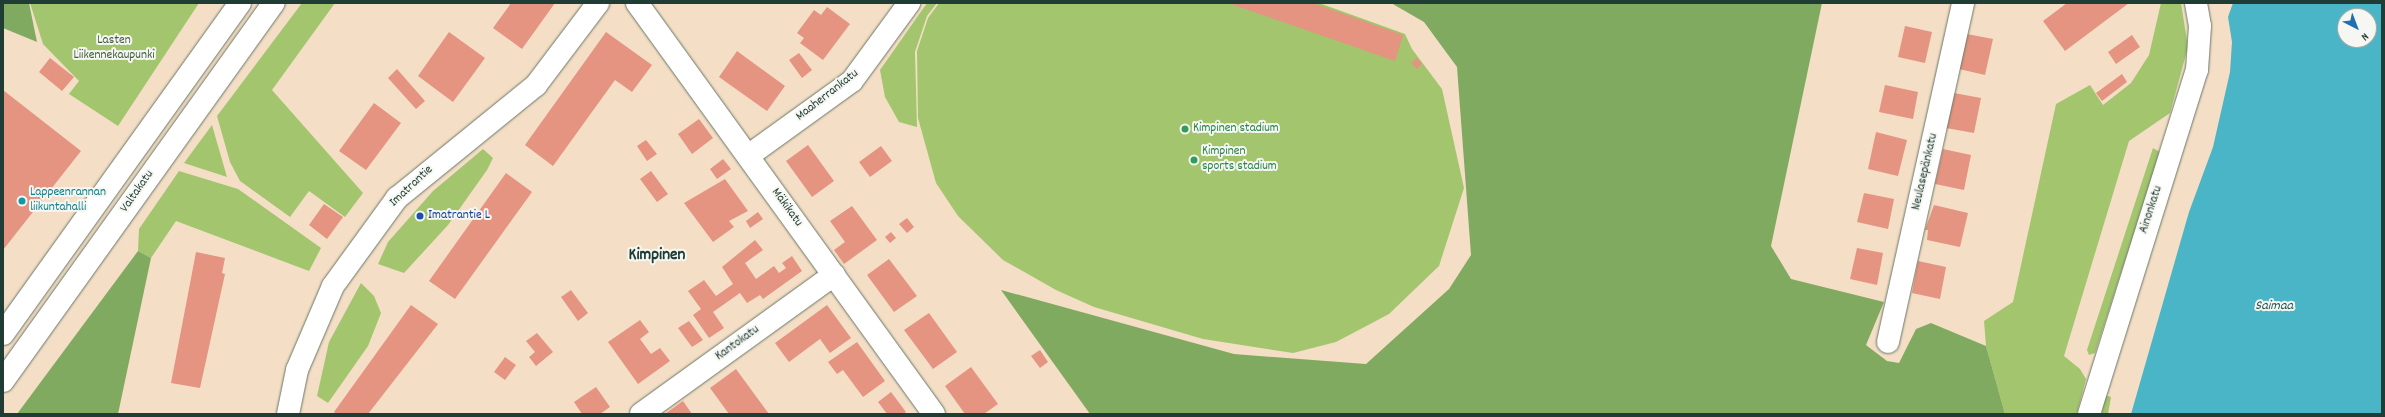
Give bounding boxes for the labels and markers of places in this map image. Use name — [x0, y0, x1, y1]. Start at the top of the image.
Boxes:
place label: Kimpinen stadium — [1193, 121, 1279, 137]
marker: Kimpinen stadium — [1180, 124, 1190, 134]
place label: Kimpinen sports stadium — [1202, 145, 1277, 176]
marker: Kimpinen sports stadium — [1189, 155, 1199, 165]
place label: Lappeenrannan liikuntahalli — [30, 186, 106, 217]
marker: Lappeenrannan liikuntahalli — [17, 196, 27, 206]
place label: Imatrantie L — [428, 208, 490, 224]
marker: Imatrantie L — [415, 211, 425, 221]

